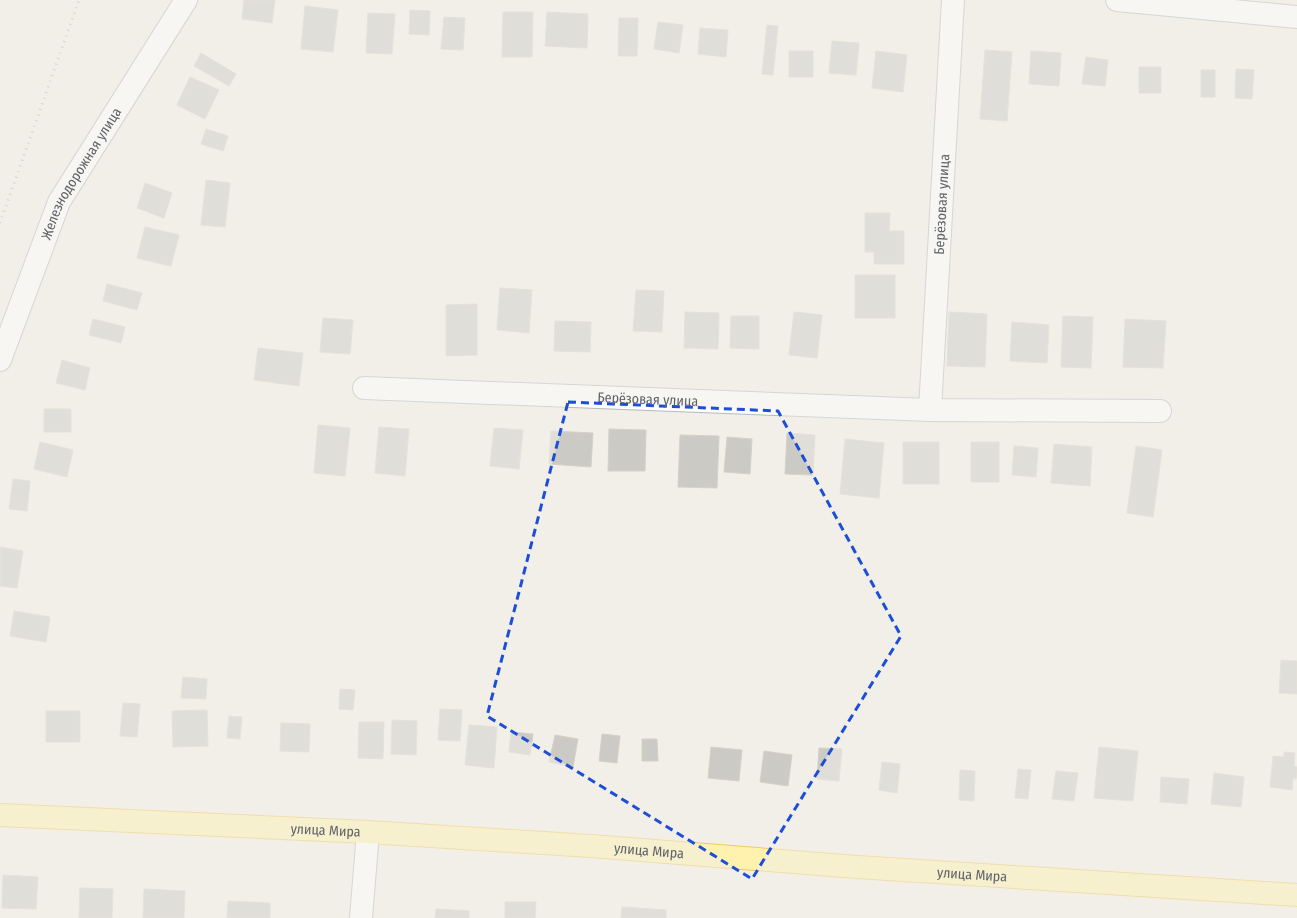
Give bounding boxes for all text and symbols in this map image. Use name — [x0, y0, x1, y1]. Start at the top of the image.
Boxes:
street label: Железнодорожная улица — [38, 104, 125, 242]
street label: Берёзовая улица — [931, 153, 953, 255]
street label: Берёзовая улица — [597, 389, 699, 410]
street label: улица Мира — [290, 820, 361, 841]
street label: улица Мира — [613, 840, 685, 862]
street label: улица Мира — [937, 864, 1008, 886]

